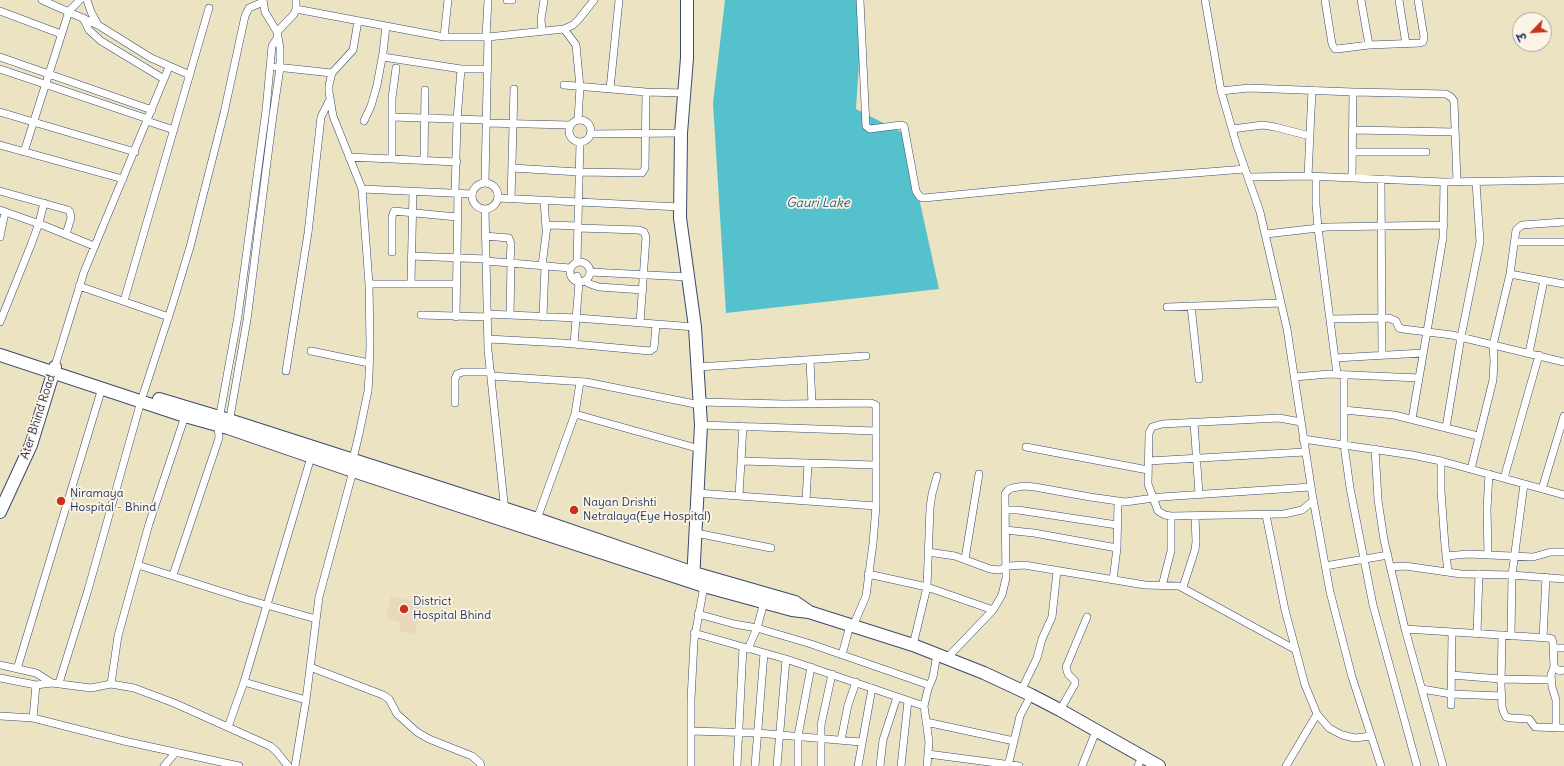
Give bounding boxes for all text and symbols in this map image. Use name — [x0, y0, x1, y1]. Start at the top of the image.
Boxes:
north arrow — [1512, 12, 1552, 52]
text: उ — [1514, 30, 1530, 43]
water label: Gauri Lake — [786, 195, 850, 211]
street label: Ater Bhind Road — [18, 373, 58, 461]
place label: Niramaya Hospital - Bhind — [70, 487, 156, 515]
marker: Niramaya Hospital - Bhind — [55, 495, 67, 507]
place label: Nayan Drishti Netralaya(Eye Hospital) — [583, 496, 711, 524]
marker: Nayan Drishti Netralaya(Eye Hospital) — [568, 504, 580, 516]
place label: District Hospital Bhind — [413, 595, 491, 623]
marker: District Hospital Bhind — [398, 603, 410, 615]

